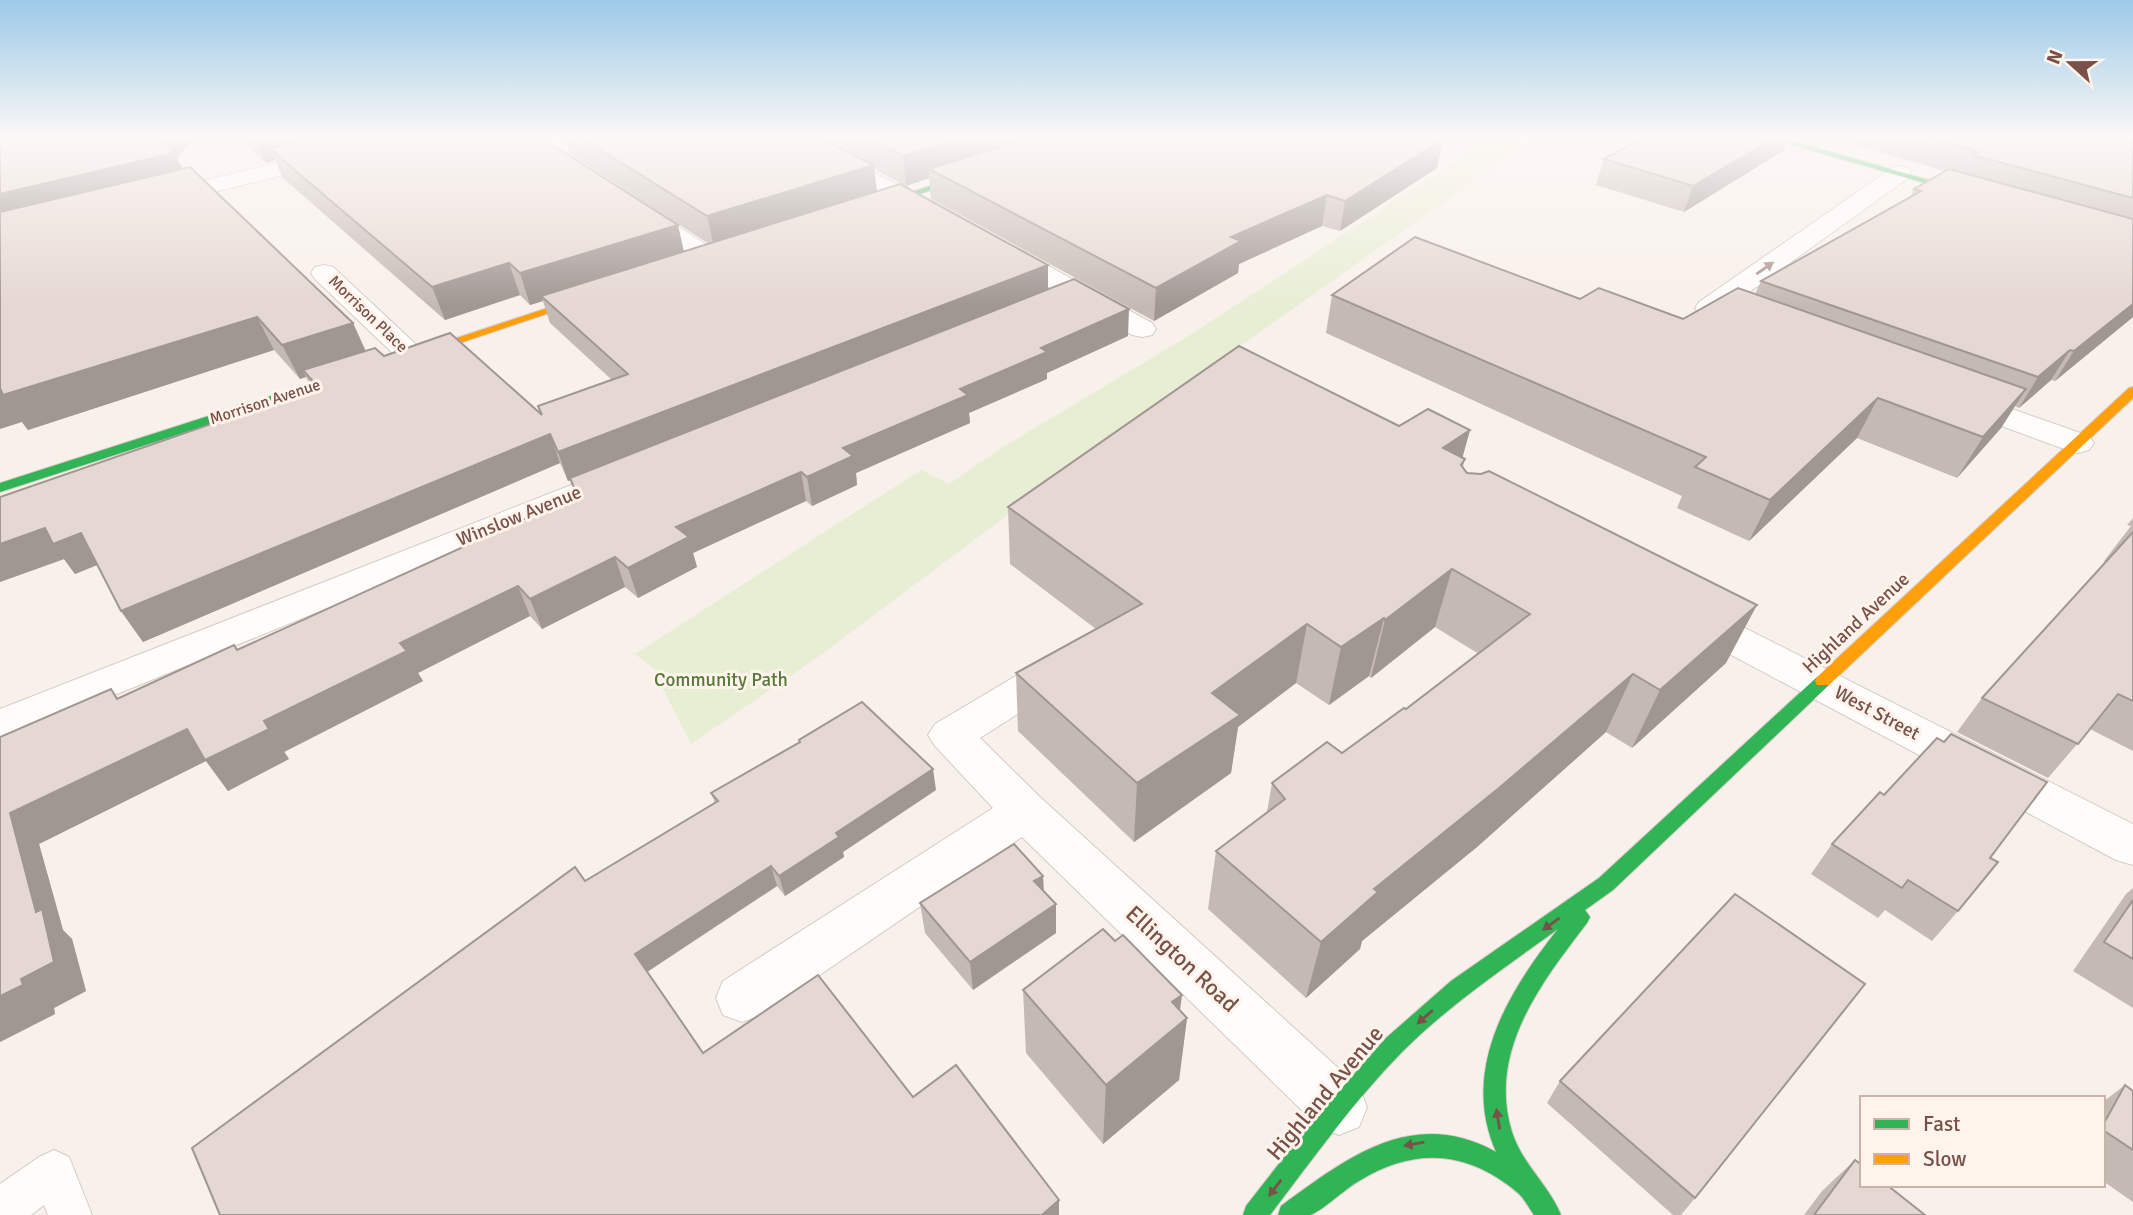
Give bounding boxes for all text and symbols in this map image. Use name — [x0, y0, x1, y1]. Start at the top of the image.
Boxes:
north arrow — [2035, 28, 2105, 98]
text: N — [2041, 47, 2069, 68]
one-way arrow — [1756, 261, 1774, 275]
street label: Morrison Place — [324, 271, 412, 357]
street label: Morrison Avenue — [207, 375, 323, 429]
street label: Winslow Avenue — [453, 480, 585, 552]
street label: Highland Avenue — [1797, 567, 1915, 679]
park label: Community Path — [654, 668, 788, 692]
street label: West Street — [1830, 680, 1924, 746]
street label: Ellington Road — [1120, 899, 1244, 1019]
one-way arrow — [1542, 917, 1560, 931]
one-way arrow — [1416, 1009, 1433, 1024]
street label: Highland Avenue — [1260, 1020, 1390, 1166]
legend — [1860, 1096, 2105, 1187]
one-way arrow — [1492, 1108, 1503, 1130]
text: Fast — [1923, 1111, 1960, 1137]
one-way arrow — [1403, 1139, 1425, 1150]
text: Slow — [1923, 1146, 1967, 1172]
one-way arrow — [1268, 1179, 1282, 1197]

